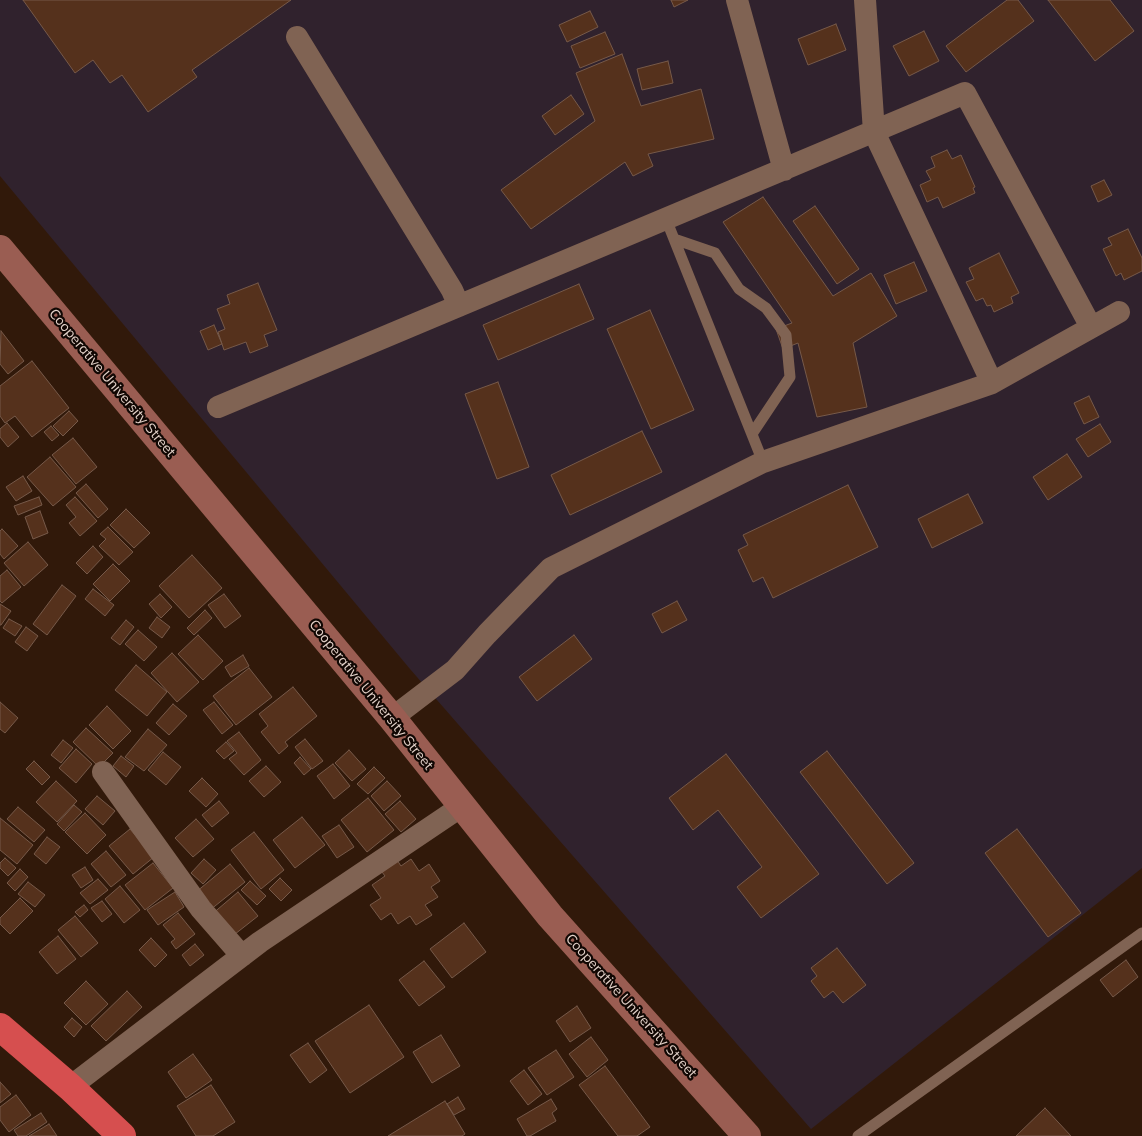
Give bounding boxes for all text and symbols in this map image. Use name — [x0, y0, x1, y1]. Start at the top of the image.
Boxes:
street label: Cooperative University Street — [45, 306, 179, 460]
street label: Cooperative University Street — [305, 617, 437, 773]
street label: Cooperative University Street — [562, 930, 700, 1082]

